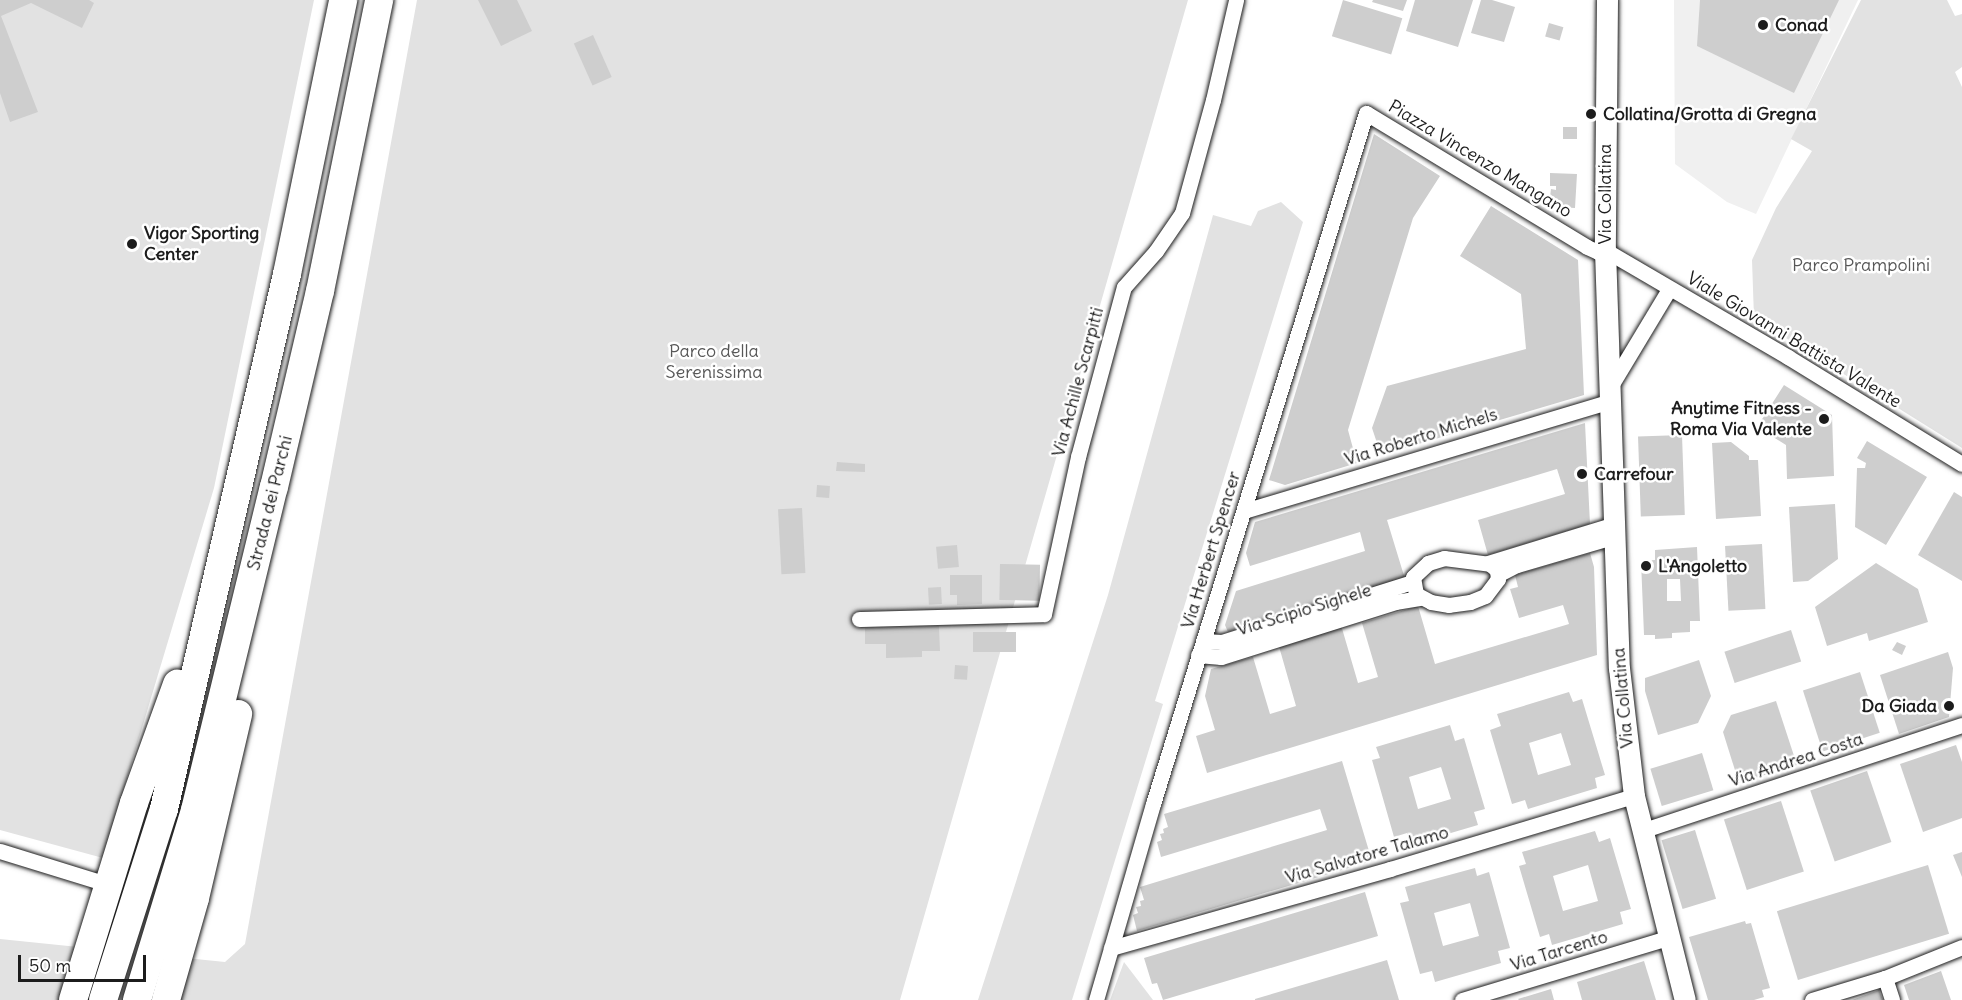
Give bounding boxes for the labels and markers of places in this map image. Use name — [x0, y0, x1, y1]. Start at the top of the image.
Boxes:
place label: Conad — [1775, 14, 1828, 36]
marker: Conad — [1756, 18, 1770, 32]
place label: Collatina/Grotta di Gregna — [1603, 103, 1816, 125]
marker: Collatina/Grotta di Gregna — [1584, 107, 1598, 121]
place label: Vigor Sporting Center — [144, 223, 259, 266]
marker: Vigor Sporting Center — [125, 237, 139, 251]
place label: Anytime Fitness - Roma Via Valente — [1670, 398, 1812, 440]
marker: Anytime Fitness - Roma Via Valente — [1817, 412, 1831, 426]
place label: Carrefour — [1594, 463, 1673, 485]
marker: Carrefour — [1575, 467, 1589, 481]
place label: L'Angoletto — [1658, 555, 1747, 577]
marker: L'Angoletto — [1639, 559, 1653, 573]
place label: Da Giada — [1862, 695, 1937, 717]
marker: Da Giada — [1942, 699, 1956, 713]

